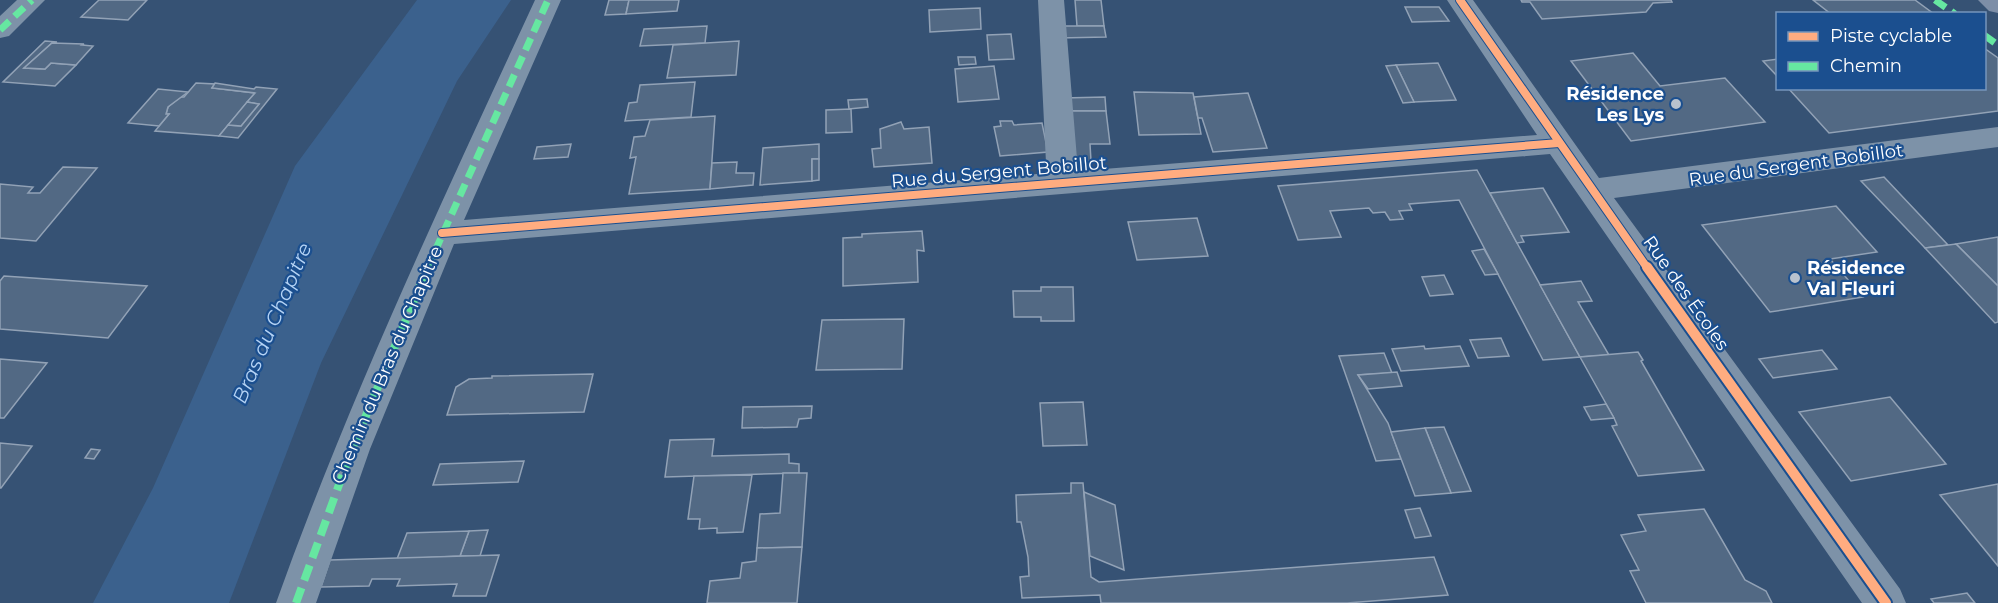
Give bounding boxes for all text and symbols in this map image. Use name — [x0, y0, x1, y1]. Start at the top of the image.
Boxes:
legend — [1776, 12, 1986, 90]
text: Piste cyclable — [1830, 25, 1952, 47]
text: Chemin — [1830, 55, 1902, 77]
place label: Résidence Les Lys — [1566, 83, 1664, 126]
marker: Résidence Les Lys — [1669, 97, 1683, 111]
street label: Rue du Sergent Bobillot — [1687, 139, 1905, 191]
street label: Rue du Sergent Bobillot — [890, 152, 1108, 192]
street label: Rue des Écoles — [1638, 231, 1734, 355]
water label: Bras du Chapitre — [227, 239, 317, 407]
street label: Chemin du Bras du Chapitre — [327, 243, 447, 487]
place label: Résidence Val Fleuri — [1806, 257, 1905, 300]
marker: Résidence Val Fleuri — [1788, 271, 1802, 285]

